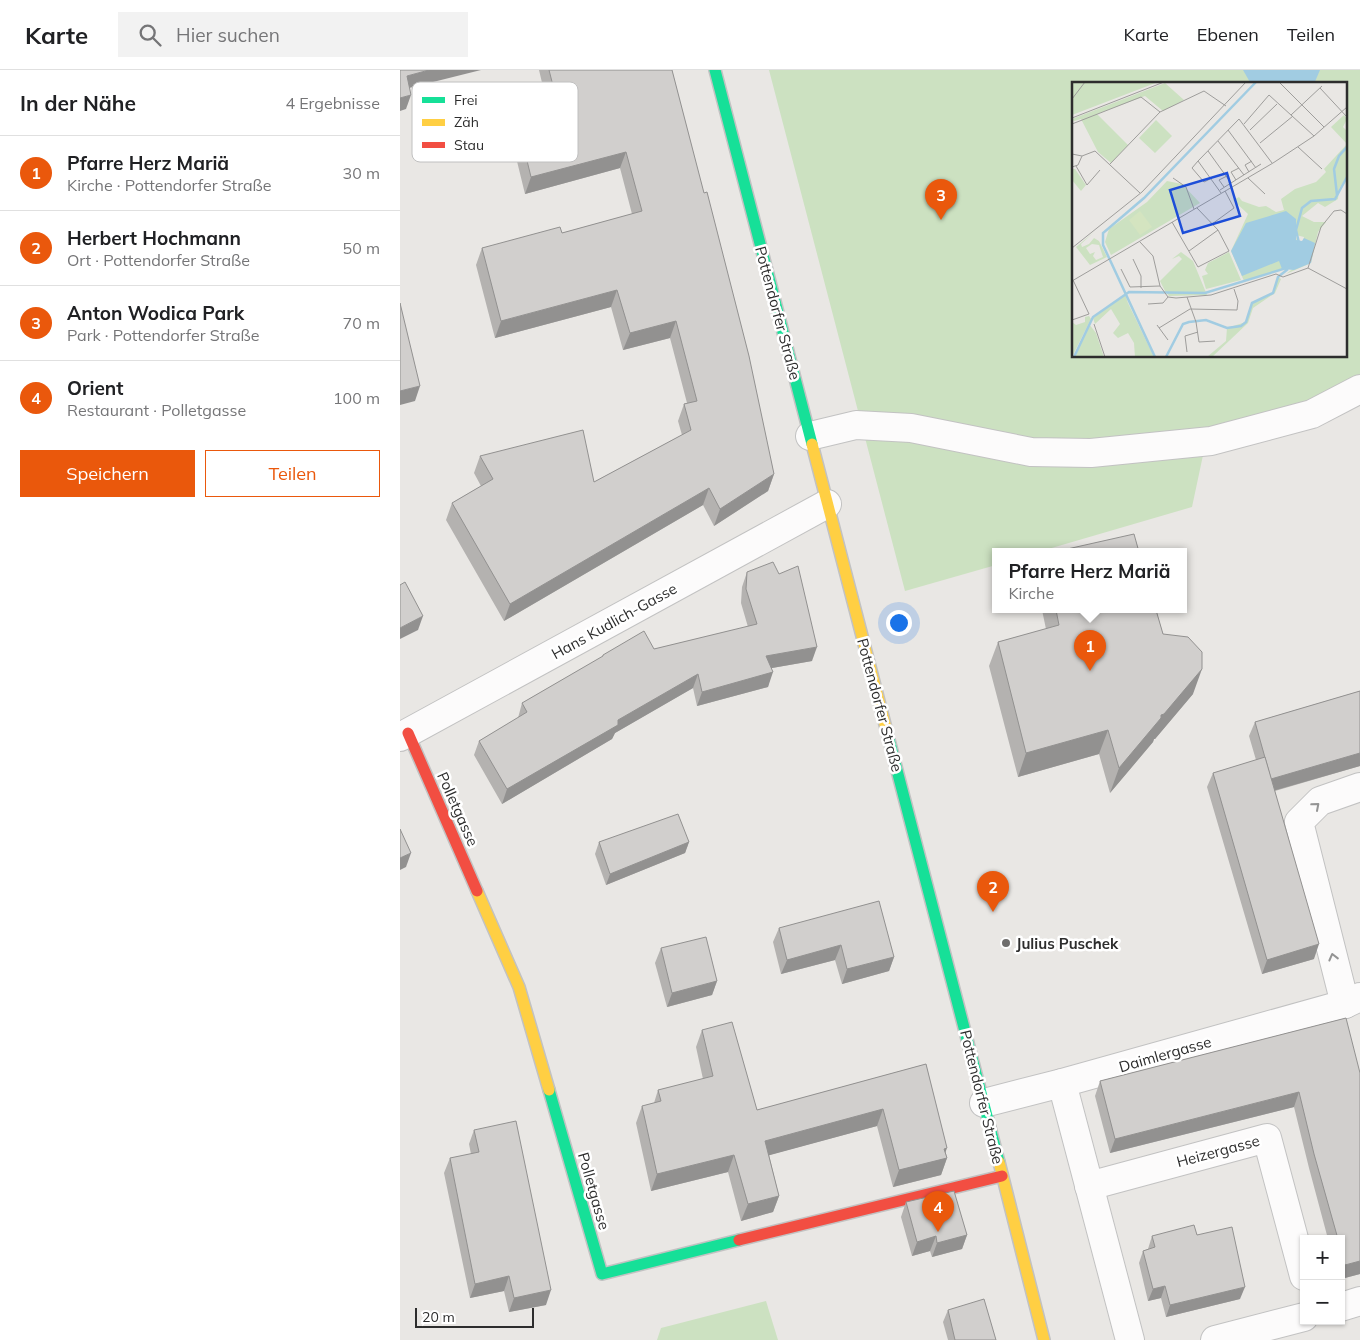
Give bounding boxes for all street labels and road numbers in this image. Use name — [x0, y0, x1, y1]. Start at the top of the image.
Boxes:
street label: Pottendorfer Straße — [751, 244, 805, 382]
street label: Hans Kudlich-Gasse — [548, 579, 680, 663]
street label: Pottendorfer Straße — [853, 636, 907, 774]
street label: Polletgasse — [433, 769, 483, 849]
street label: Pottendorfer Straße — [956, 1028, 1008, 1166]
street label: Daimlergasse — [1117, 1032, 1213, 1076]
street label: Heizergasse — [1174, 1131, 1262, 1171]
street label: Polletgasse — [574, 1150, 614, 1232]

